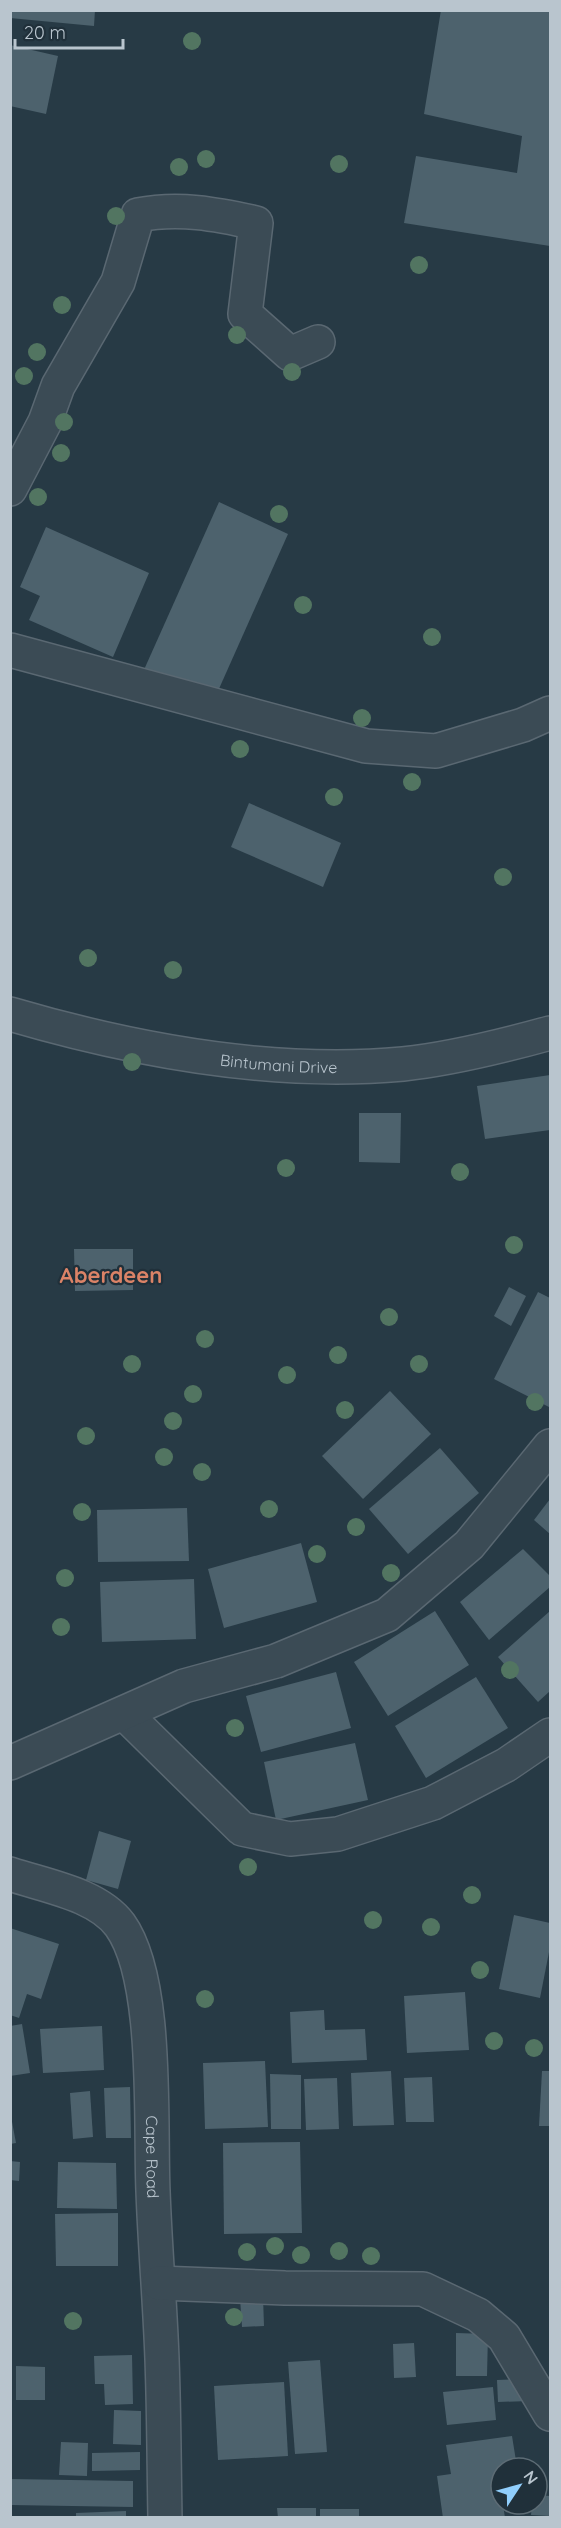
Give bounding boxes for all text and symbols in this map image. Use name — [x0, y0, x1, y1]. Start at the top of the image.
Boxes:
scale bar — [15, 12, 123, 50]
text: 20 m — [24, 21, 66, 44]
street label: Bintumani Drive — [219, 1050, 337, 1077]
district label: Aberdeen — [60, 1261, 162, 1289]
street label: Cape Road — [142, 2115, 163, 2199]
north arrow — [489, 2456, 549, 2516]
text: N — [520, 2467, 543, 2488]

